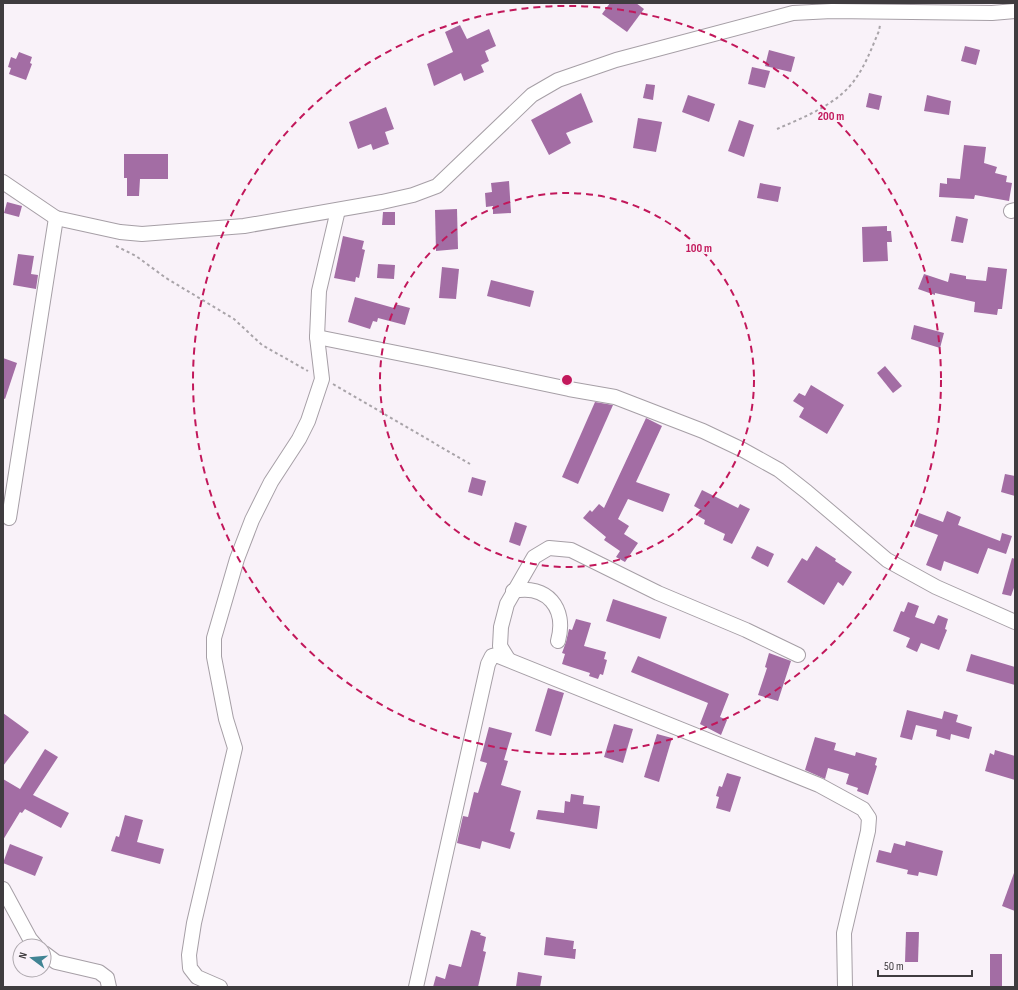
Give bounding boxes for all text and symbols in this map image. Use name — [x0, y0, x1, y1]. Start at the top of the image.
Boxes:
text: 200 m — [818, 109, 844, 124]
text: 100 m — [686, 241, 712, 256]
centre of rings — [560, 373, 574, 387]
north arrow — [12, 938, 52, 978]
text: N — [16, 951, 30, 960]
scale bar — [878, 952, 972, 978]
text: 50 m — [884, 959, 904, 974]

